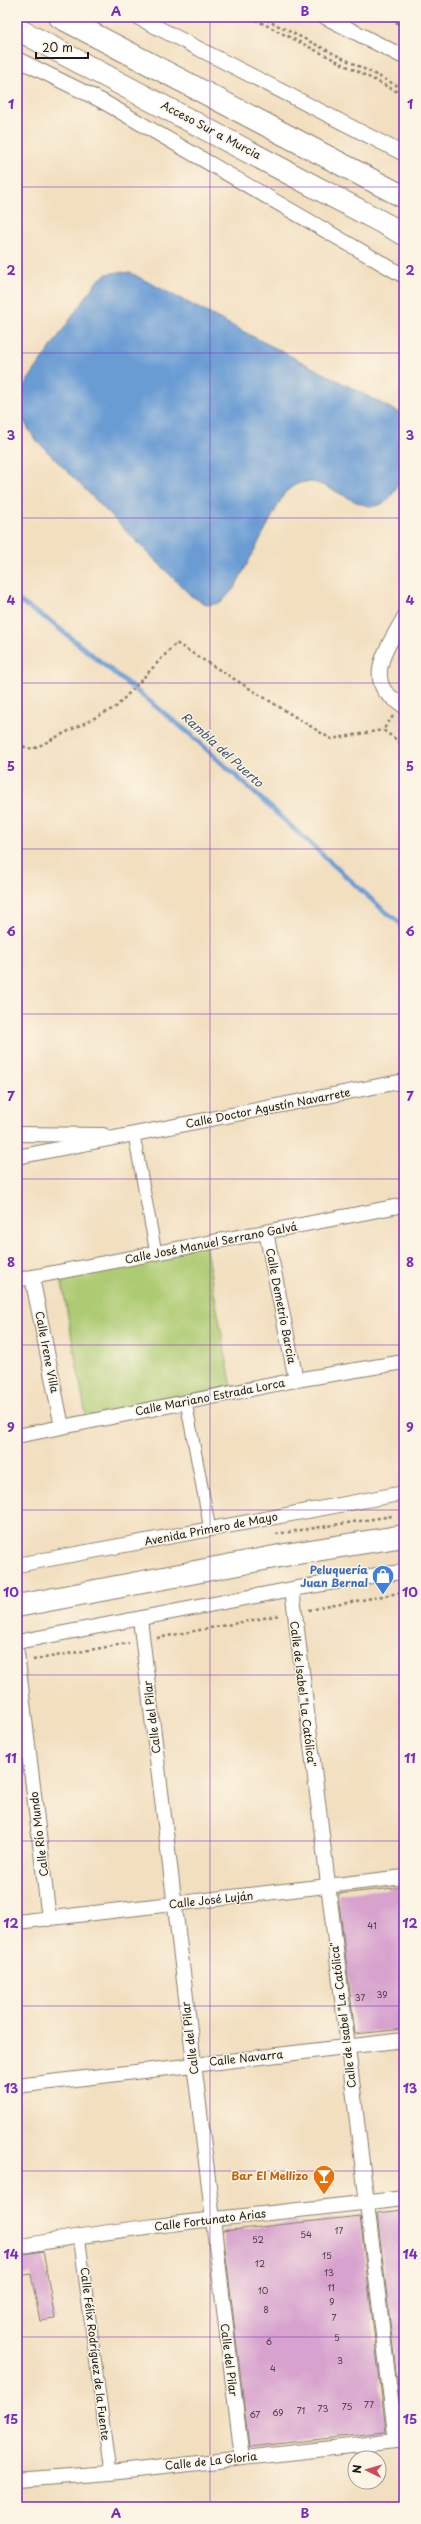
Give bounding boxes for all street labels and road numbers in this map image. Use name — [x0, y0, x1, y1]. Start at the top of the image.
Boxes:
street label: Acceso Sur a Murcia — [158, 96, 264, 163]
street label: Calle Doctor Agustín Navarrete — [184, 1083, 352, 1132]
street label: Calle José Manuel Serrano Galvá — [123, 1217, 299, 1268]
street label: Calle Demetrio Barcia — [262, 1246, 301, 1366]
street label: Calle Irene Villa — [31, 1310, 64, 1394]
street label: Calle Mariano Estrada Lorca — [133, 1374, 286, 1419]
street label: Avenida Primero de Mayo — [143, 1507, 279, 1550]
street label: Calle de Isabel "La Católica" — [286, 1620, 321, 1768]
street label: Calle del Pilar — [138, 1679, 164, 1755]
street label: Calle Río Mundo — [25, 1791, 52, 1878]
street label: Calle José Luján — [168, 1887, 254, 1912]
street label: Calle de Isabel "La Católica" — [325, 1941, 360, 2089]
street label: Calle del Pilar — [176, 2000, 202, 2076]
street label: Calle Navarra — [208, 2045, 284, 2070]
street label: Calle Fortunato Arias — [153, 2204, 267, 2235]
street label: Calle Félix Rodríguez de la Fuente — [76, 2266, 115, 2442]
street label: Calle del Pilar — [217, 2322, 243, 2398]
street label: Calle de La Gloria — [164, 2447, 258, 2474]

